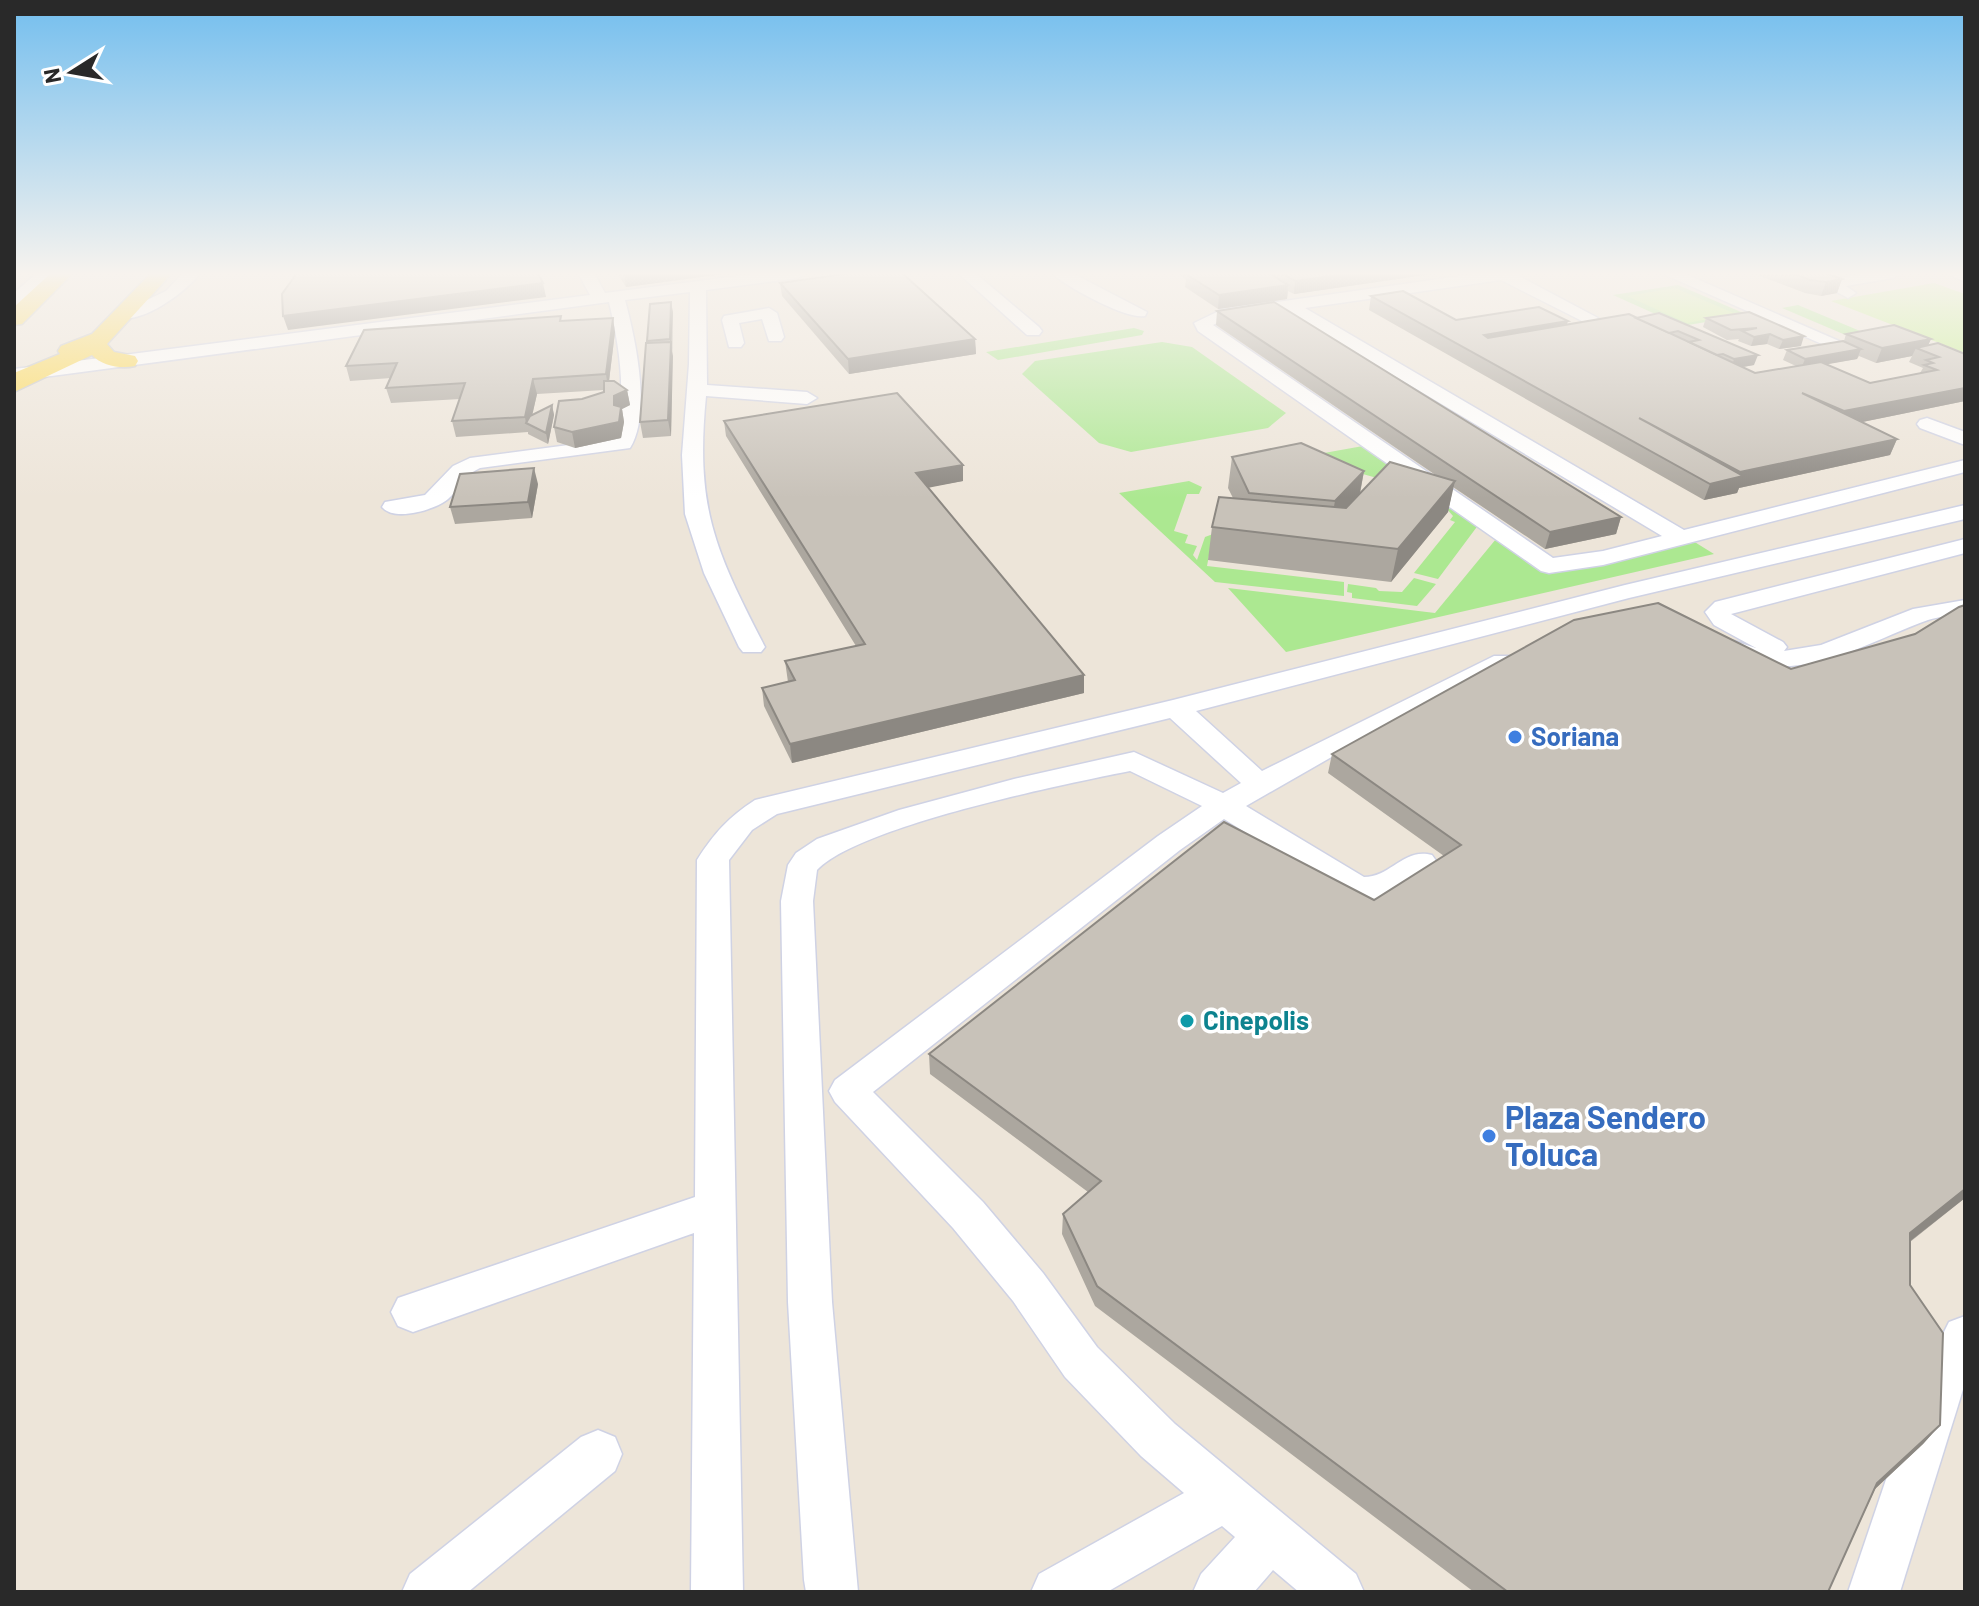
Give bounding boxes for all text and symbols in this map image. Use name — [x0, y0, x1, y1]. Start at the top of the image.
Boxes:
north arrow — [32, 32, 112, 112]
text: N — [37, 66, 66, 86]
place label: Soriana — [1531, 720, 1619, 751]
marker: Soriana — [1506, 728, 1524, 746]
place label: Cinepolis — [1203, 1004, 1309, 1035]
marker: Cinepolis — [1178, 1012, 1196, 1030]
place label: Plaza Sendero Toluca — [1505, 1097, 1706, 1172]
marker: Plaza Sendero Toluca — [1480, 1127, 1498, 1145]

